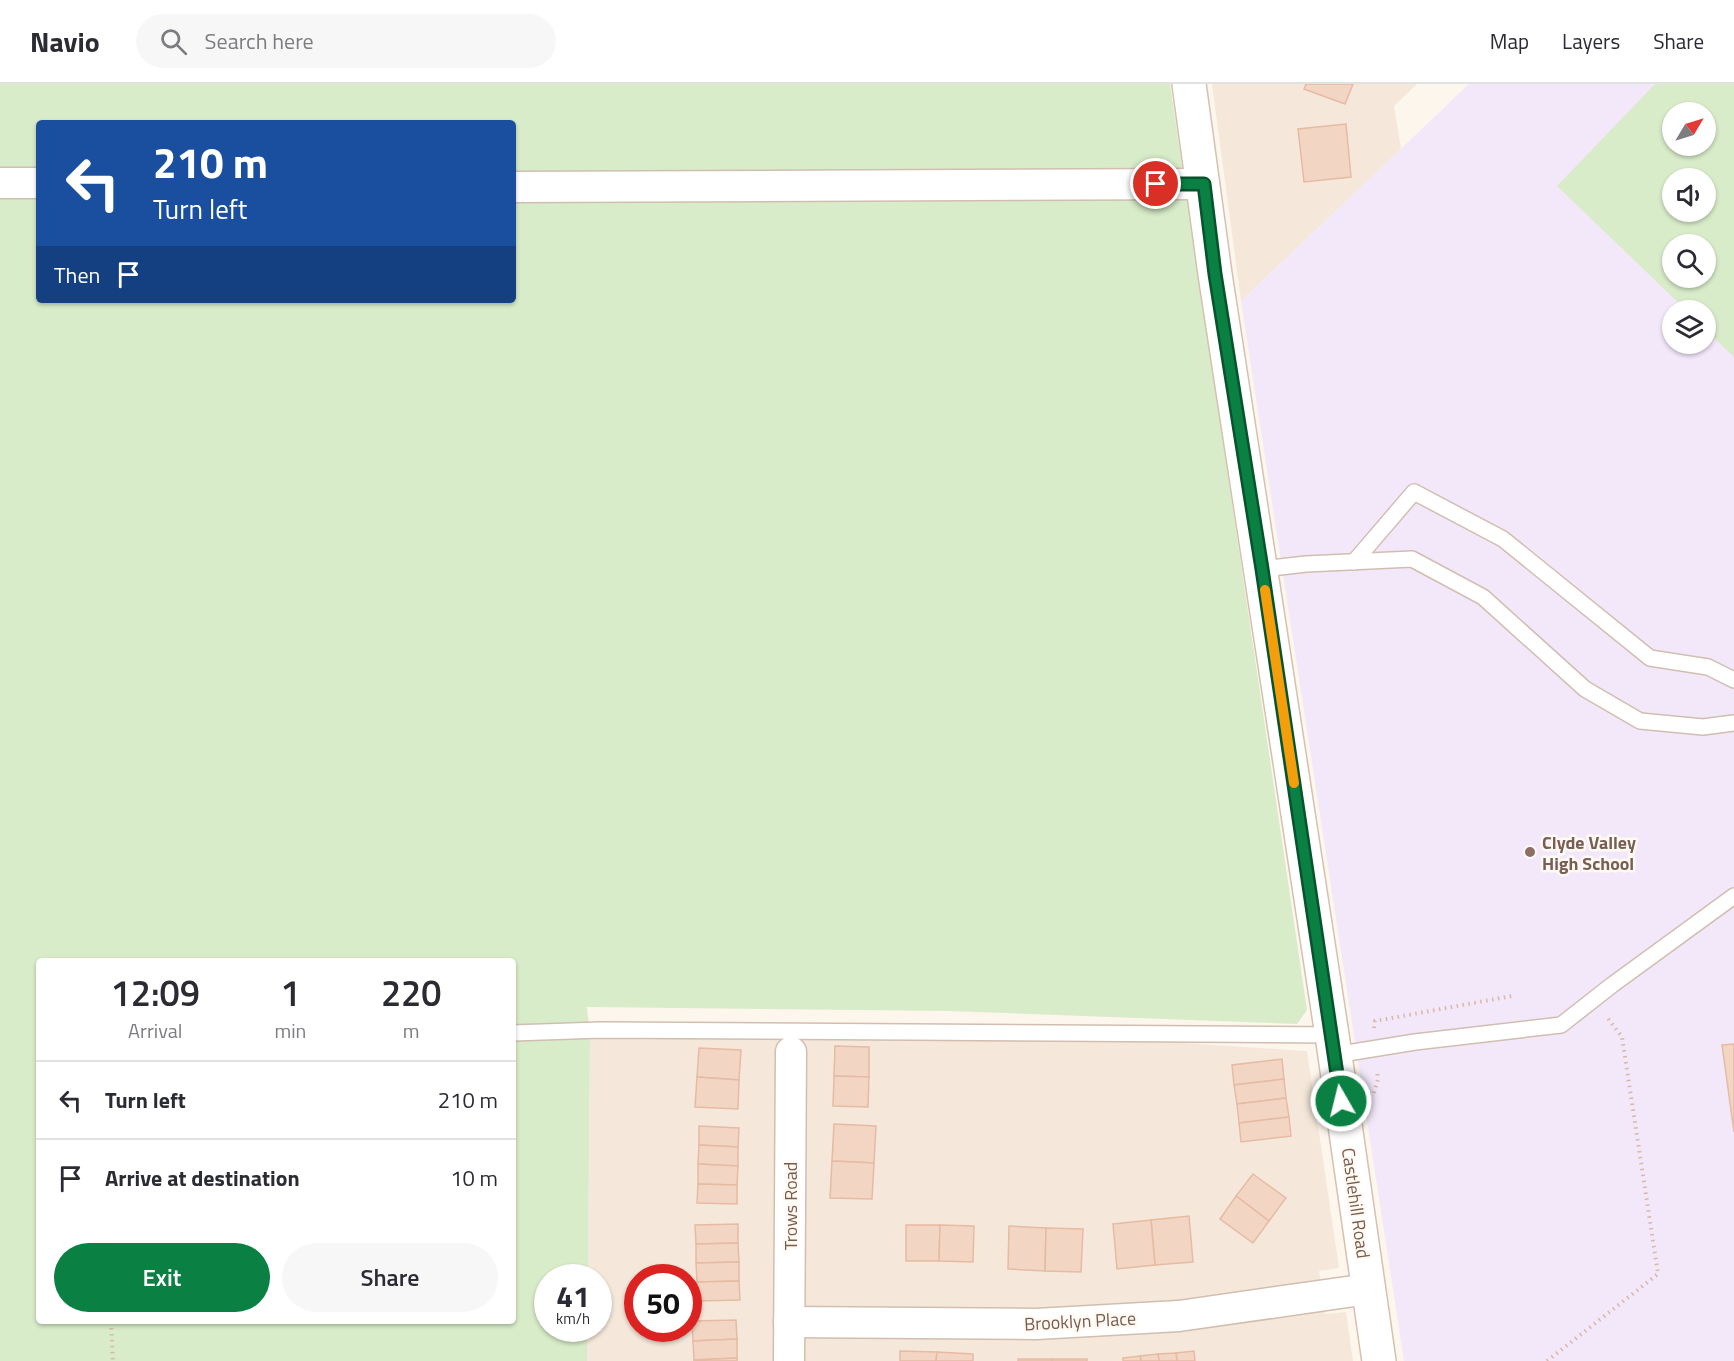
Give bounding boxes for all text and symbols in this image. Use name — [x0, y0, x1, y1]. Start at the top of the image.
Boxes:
search box — [136, 14, 556, 68]
text: Navio — [30, 20, 100, 63]
text: Search here — [205, 24, 314, 58]
icon: search — [157, 25, 190, 58]
text: Map — [1490, 25, 1529, 57]
text: Layers — [1562, 25, 1620, 57]
text: Share — [1653, 25, 1704, 57]
north arrow — [1662, 102, 1716, 156]
map controls — [1662, 102, 1716, 354]
text: 210 m — [153, 130, 268, 194]
icon: left — [54, 144, 132, 222]
pin — [1130, 158, 1181, 209]
icon: arrive — [1139, 167, 1172, 200]
button: sound — [1662, 168, 1716, 222]
text: Turn left — [153, 188, 247, 229]
button: search — [1662, 234, 1716, 288]
text: Then — [54, 258, 100, 292]
icon: arrive — [112, 258, 145, 291]
button: layers — [1662, 300, 1716, 354]
place label: Clyde Valley High School — [1542, 829, 1636, 877]
marker: Clyde Valley High School — [1523, 845, 1537, 859]
text: 12:09 — [111, 965, 200, 1020]
text: 1 — [280, 965, 300, 1020]
text: 220 — [381, 965, 441, 1020]
text: Arrival — [128, 1015, 182, 1046]
text: min — [274, 1015, 306, 1046]
text: m — [403, 1015, 419, 1046]
position arrow — [1309, 1069, 1373, 1133]
text: Turn left — [105, 1083, 186, 1117]
text: 210 m — [438, 1083, 498, 1117]
icon: left — [54, 1084, 87, 1117]
street label: Castlehill Road — [1335, 1146, 1377, 1260]
text: Arrive at destination — [105, 1161, 300, 1195]
text: 10 m — [450, 1161, 498, 1195]
icon: arrive — [54, 1162, 87, 1195]
street label: Trows Road — [777, 1162, 804, 1250]
button: Exit — [54, 1243, 270, 1312]
button: Share — [282, 1243, 498, 1312]
speed limit sign: 50 — [624, 1264, 702, 1342]
text: 41 — [556, 1273, 590, 1319]
street label: Brooklyn Place — [1023, 1305, 1137, 1337]
text: km/h — [556, 1307, 590, 1330]

